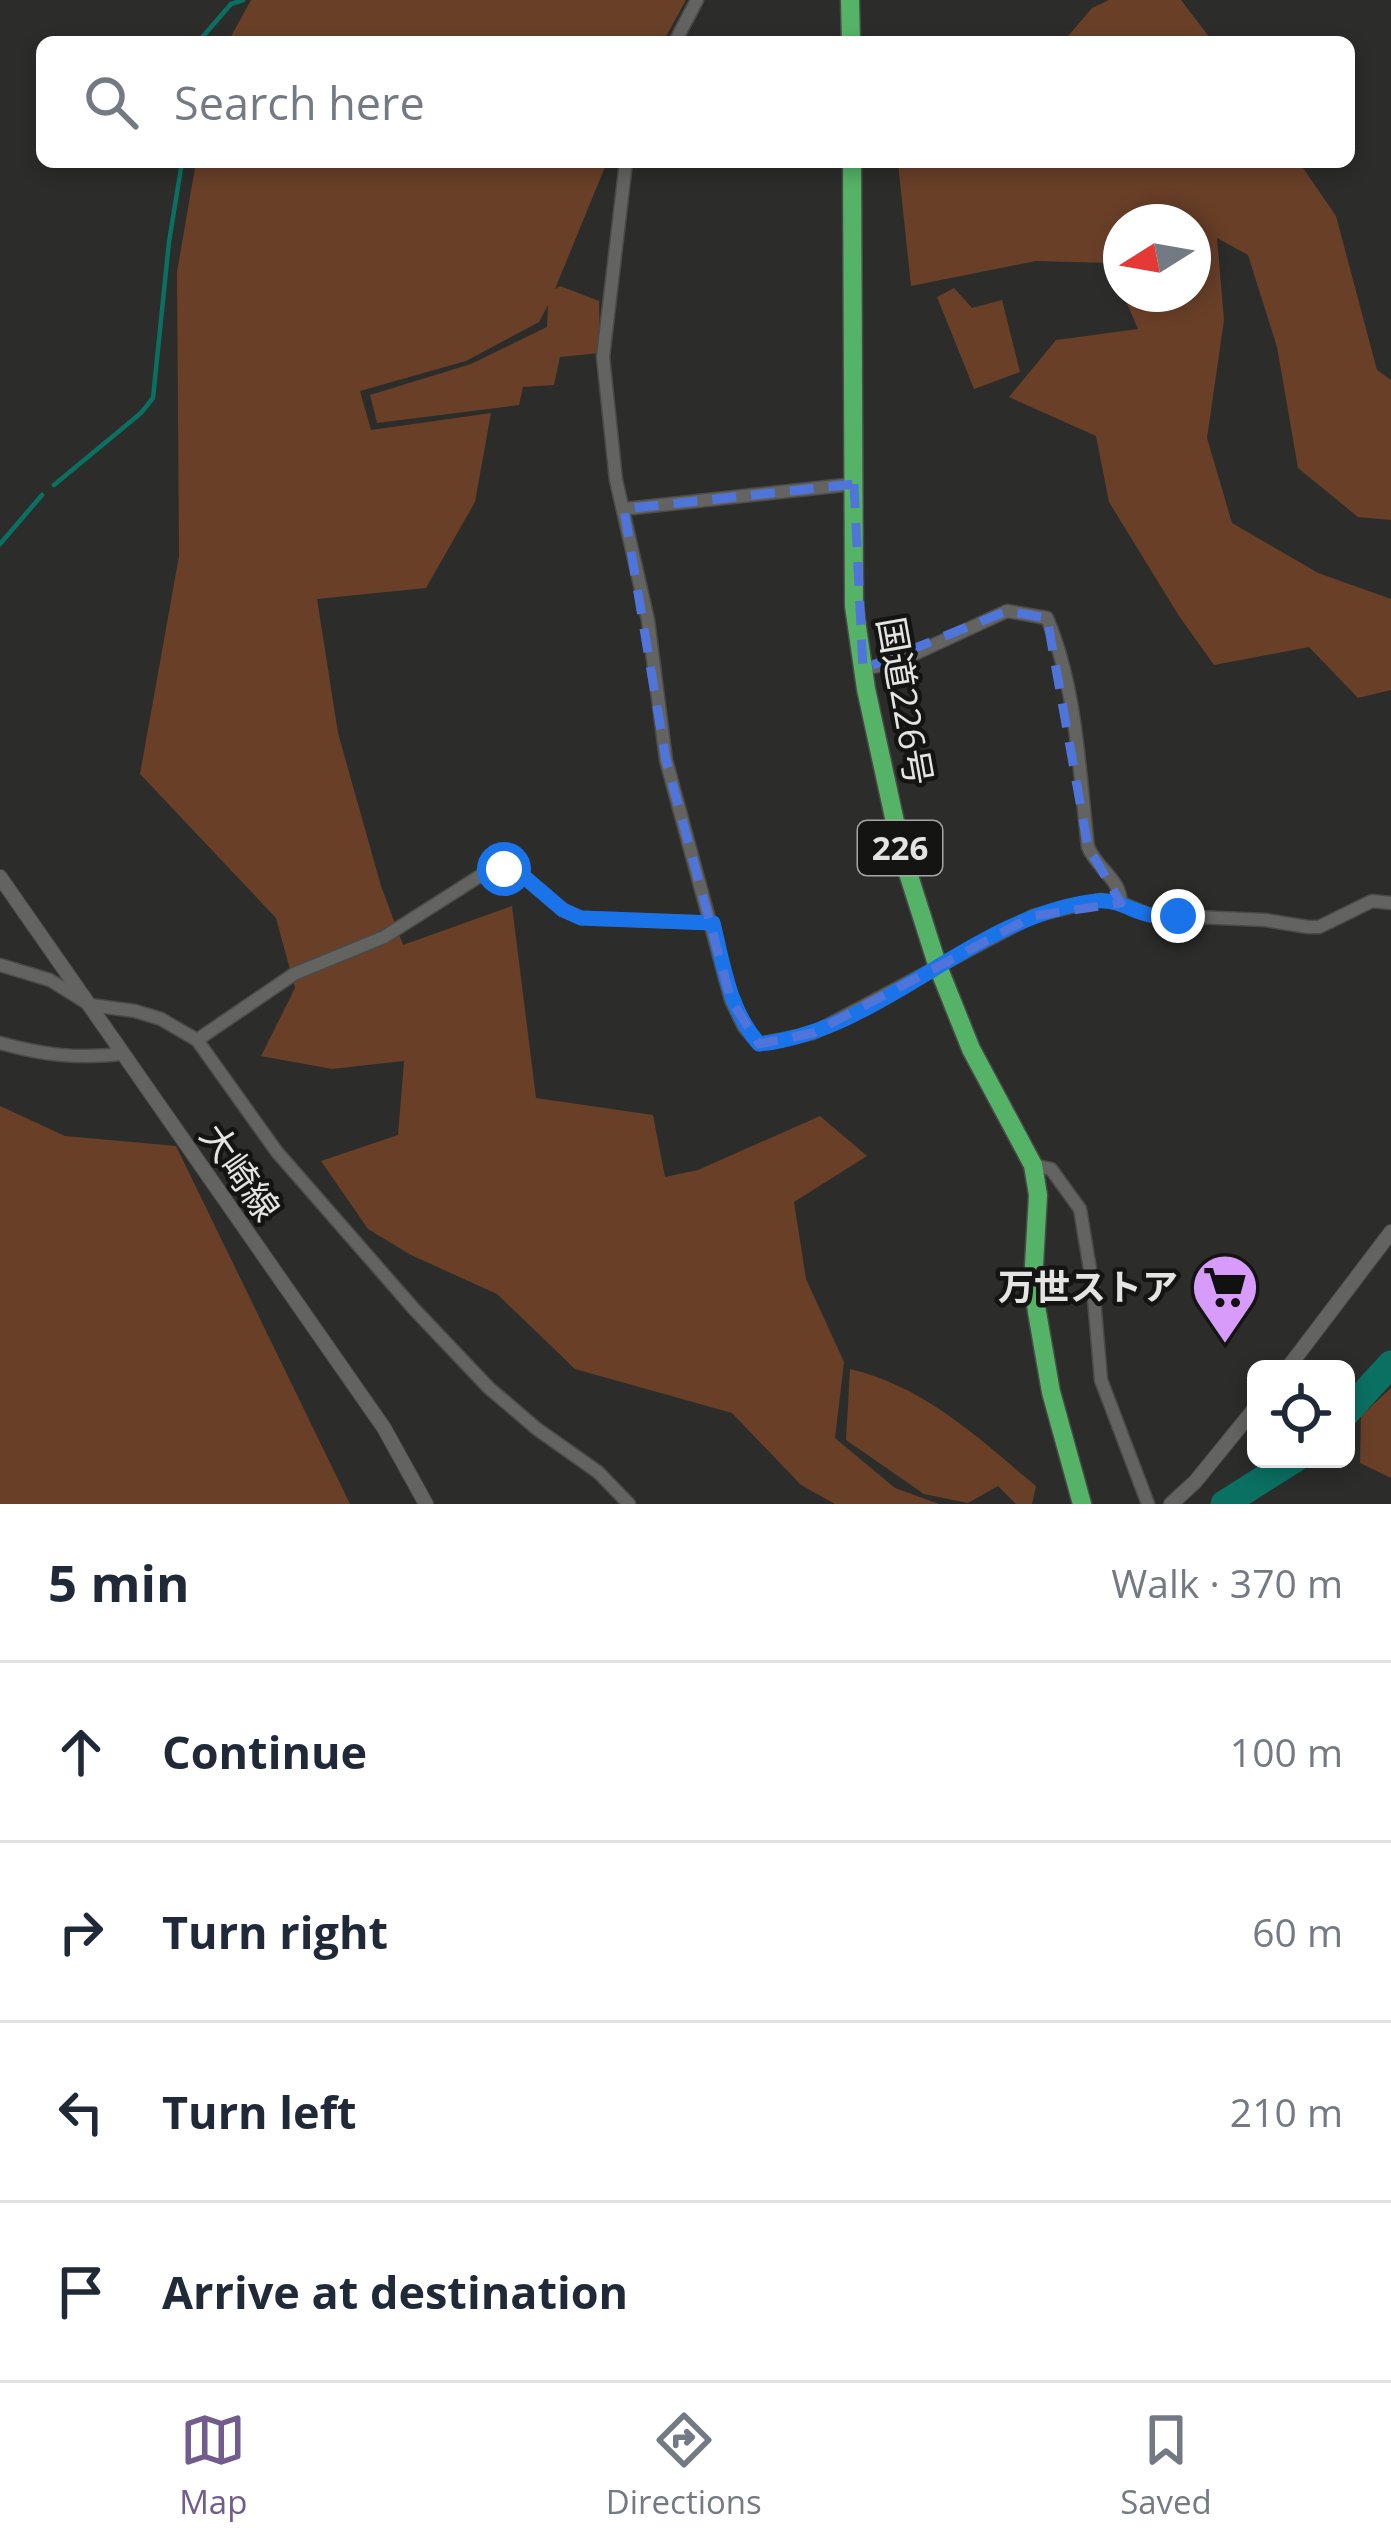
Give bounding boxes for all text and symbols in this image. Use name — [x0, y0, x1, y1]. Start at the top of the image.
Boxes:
search box — [36, 36, 1355, 168]
icon: search — [78, 69, 144, 135]
text: Search here — [174, 72, 425, 133]
north arrow — [1103, 204, 1211, 312]
street label: 国道226号 — [867, 613, 944, 789]
road number: 226 — [858, 821, 942, 875]
route start — [477, 842, 531, 896]
route end — [1151, 889, 1205, 943]
street label: 大崎線 — [189, 1113, 291, 1230]
supermarket icon: 万世ストア — [1190, 1252, 1260, 1346]
place label: 万世ストア — [998, 1262, 1178, 1311]
map controls — [1247, 1360, 1355, 1468]
button: locate — [1247, 1360, 1355, 1468]
text: 5 min — [48, 1547, 190, 1617]
text: Walk · 370 m — [1111, 1556, 1343, 1609]
icon: ahead — [48, 1719, 114, 1785]
text: Continue — [162, 1721, 367, 1782]
text: 100 m — [1230, 1725, 1343, 1778]
icon: right — [48, 1899, 114, 1965]
text: Turn right — [162, 1901, 388, 1962]
text: 60 m — [1252, 1905, 1343, 1958]
icon: left — [48, 2079, 114, 2145]
text: Turn left — [162, 2081, 357, 2142]
text: 210 m — [1230, 2085, 1343, 2138]
icon: arrive — [48, 2259, 114, 2325]
text: Arrive at destination — [162, 2261, 628, 2322]
tab: Map — [179, 2407, 247, 2524]
tab: Directions — [606, 2407, 762, 2524]
tab: Saved — [1120, 2407, 1212, 2524]

